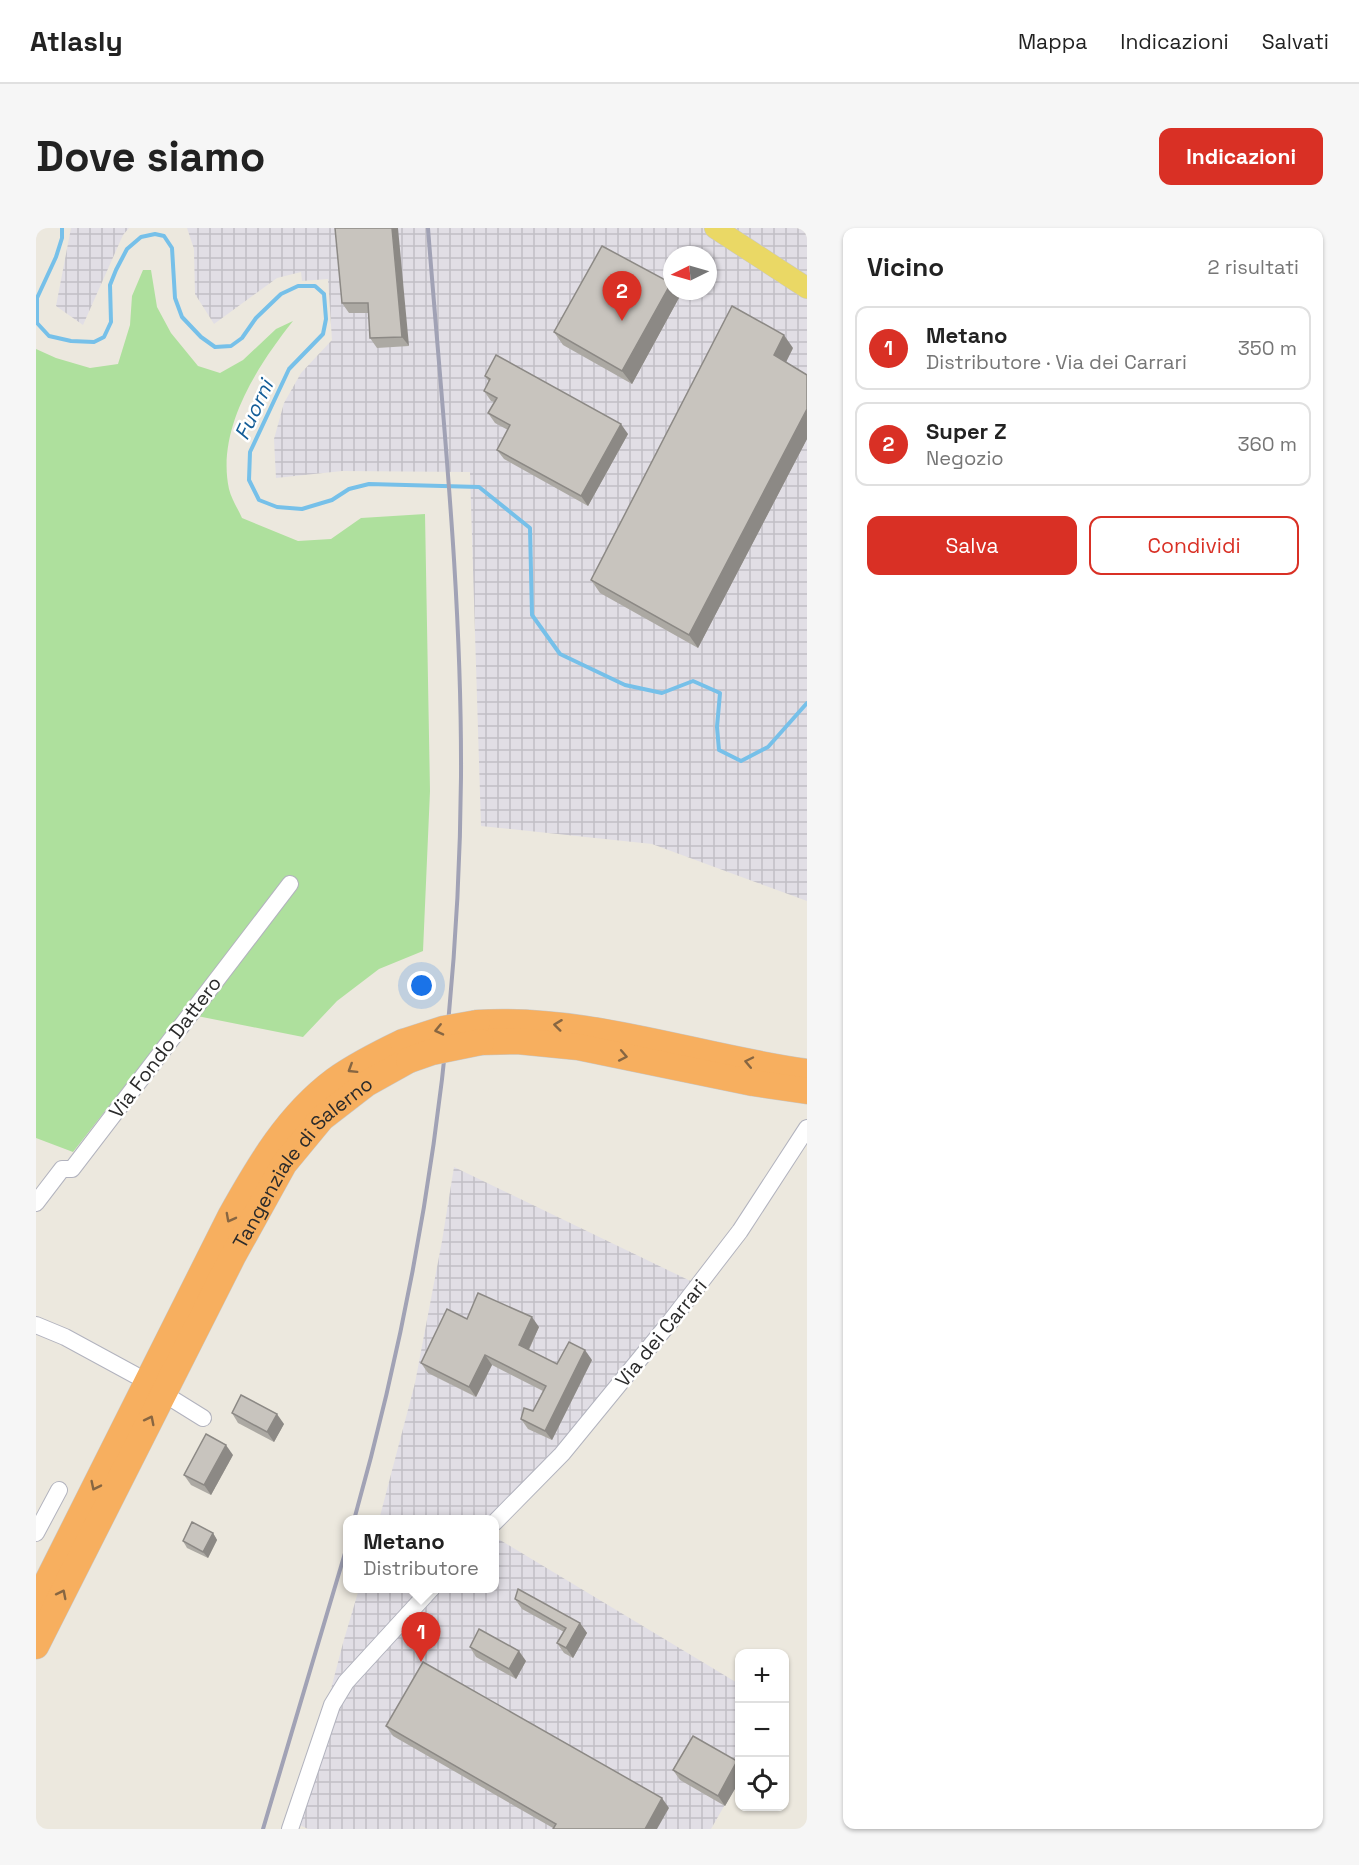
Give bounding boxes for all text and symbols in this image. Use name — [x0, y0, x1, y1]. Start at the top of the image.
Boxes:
text: Atlasly — [30, 23, 123, 59]
text: Mappa — [1018, 28, 1087, 55]
text: Indicazioni — [1120, 28, 1229, 55]
text: Salvati — [1262, 28, 1329, 55]
button: Indicazioni — [1159, 128, 1323, 185]
text: Dove siamo — [36, 130, 265, 183]
north arrow — [663, 246, 717, 300]
text: Vicino — [867, 250, 944, 284]
text: 2 risultati — [1208, 254, 1299, 280]
pin: 2 — [602, 272, 642, 321]
text: Metano — [926, 321, 1008, 349]
text: 1 — [884, 335, 893, 361]
text: 350 m — [1238, 335, 1297, 361]
text: Distributore · Via dei Carrari — [926, 349, 1187, 375]
water label: Fuorni — [228, 373, 280, 444]
text: Super Z — [926, 417, 1007, 445]
text: 2 — [883, 431, 894, 457]
text: 360 m — [1238, 431, 1297, 457]
text: Negozio — [926, 445, 1004, 471]
button: Salva — [867, 516, 1077, 575]
button: Condividi — [1089, 516, 1299, 575]
street label: Via Fondo Dattero — [103, 971, 227, 1123]
your location — [407, 971, 436, 1000]
one-way arrow — [553, 1020, 562, 1032]
one-way arrow — [435, 1022, 445, 1035]
one-way arrow — [617, 1049, 627, 1062]
one-way arrow — [745, 1056, 755, 1069]
one-way arrow — [348, 1062, 358, 1074]
street label: Tangenziale di Salerno — [227, 1071, 378, 1253]
one-way arrow — [225, 1212, 237, 1223]
street label: Via dei Carrari — [609, 1274, 713, 1392]
one-way arrow — [143, 1415, 154, 1426]
one-way arrow — [90, 1480, 102, 1491]
popup — [343, 1515, 499, 1593]
text: Metano — [363, 1527, 445, 1555]
text: Distributore — [363, 1555, 479, 1581]
one-way arrow — [55, 1589, 67, 1600]
pin: 1 — [402, 1612, 440, 1662]
map controls — [735, 1649, 789, 1811]
button: + — [735, 1649, 789, 1703]
button: − — [735, 1703, 789, 1757]
button: locate — [735, 1757, 789, 1811]

